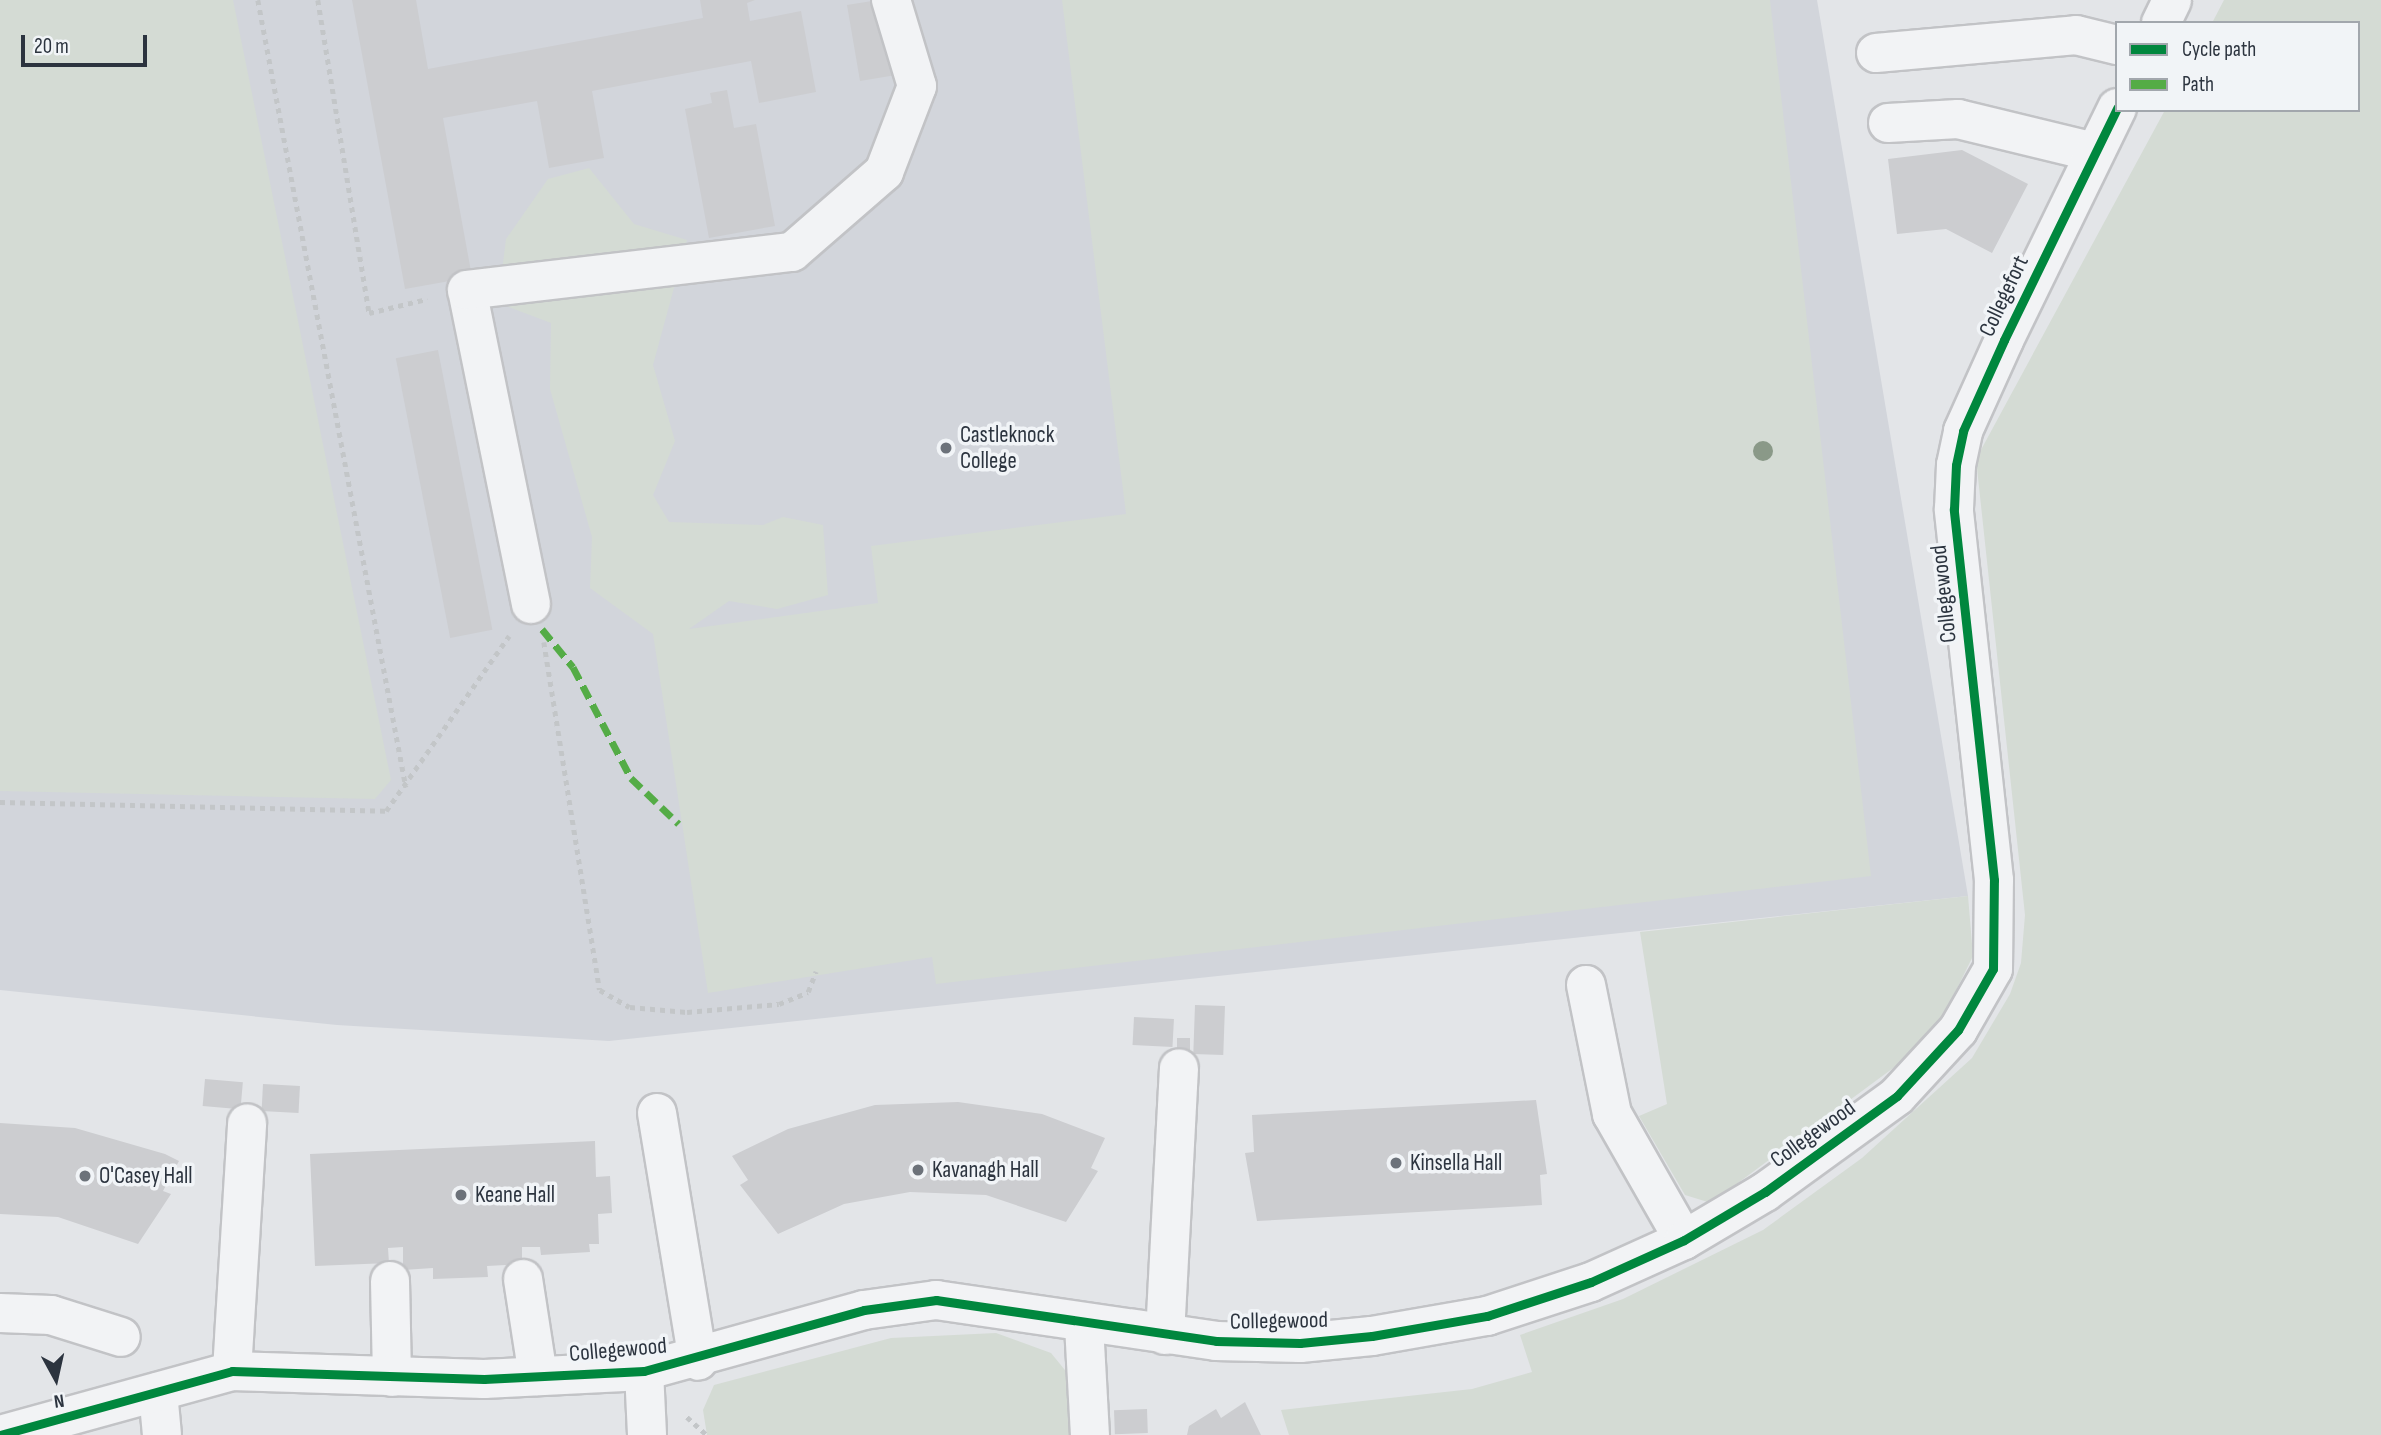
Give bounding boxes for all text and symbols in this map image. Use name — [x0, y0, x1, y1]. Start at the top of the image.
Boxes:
scale bar — [24, 21, 150, 65]
legend — [2115, 21, 2360, 112]
text: 20 m — [34, 34, 69, 59]
text: Cycle path — [2182, 37, 2256, 62]
text: Path — [2182, 72, 2214, 97]
street label: Collegefort — [1973, 251, 2035, 341]
place label: Castleknock College — [960, 421, 1055, 475]
marker: Castleknock College — [938, 440, 954, 456]
street label: Collegewood — [1925, 544, 1963, 644]
street label: Collegewood — [1765, 1094, 1861, 1174]
place label: Kinsella Hall — [1410, 1149, 1502, 1177]
marker: Kinsella Hall — [1388, 1155, 1404, 1171]
place label: Kavanagh Hall — [932, 1156, 1039, 1184]
place label: O'Casey Hall — [99, 1162, 193, 1190]
marker: Kavanagh Hall — [910, 1162, 926, 1178]
marker: O'Casey Hall — [77, 1168, 93, 1184]
place label: Keane Hall — [475, 1181, 555, 1209]
marker: Keane Hall — [453, 1187, 469, 1203]
street label: Collegewood — [1230, 1306, 1328, 1336]
street label: Collegewood — [568, 1332, 668, 1368]
north arrow — [21, 1344, 91, 1414]
text: N — [52, 1388, 66, 1412]

